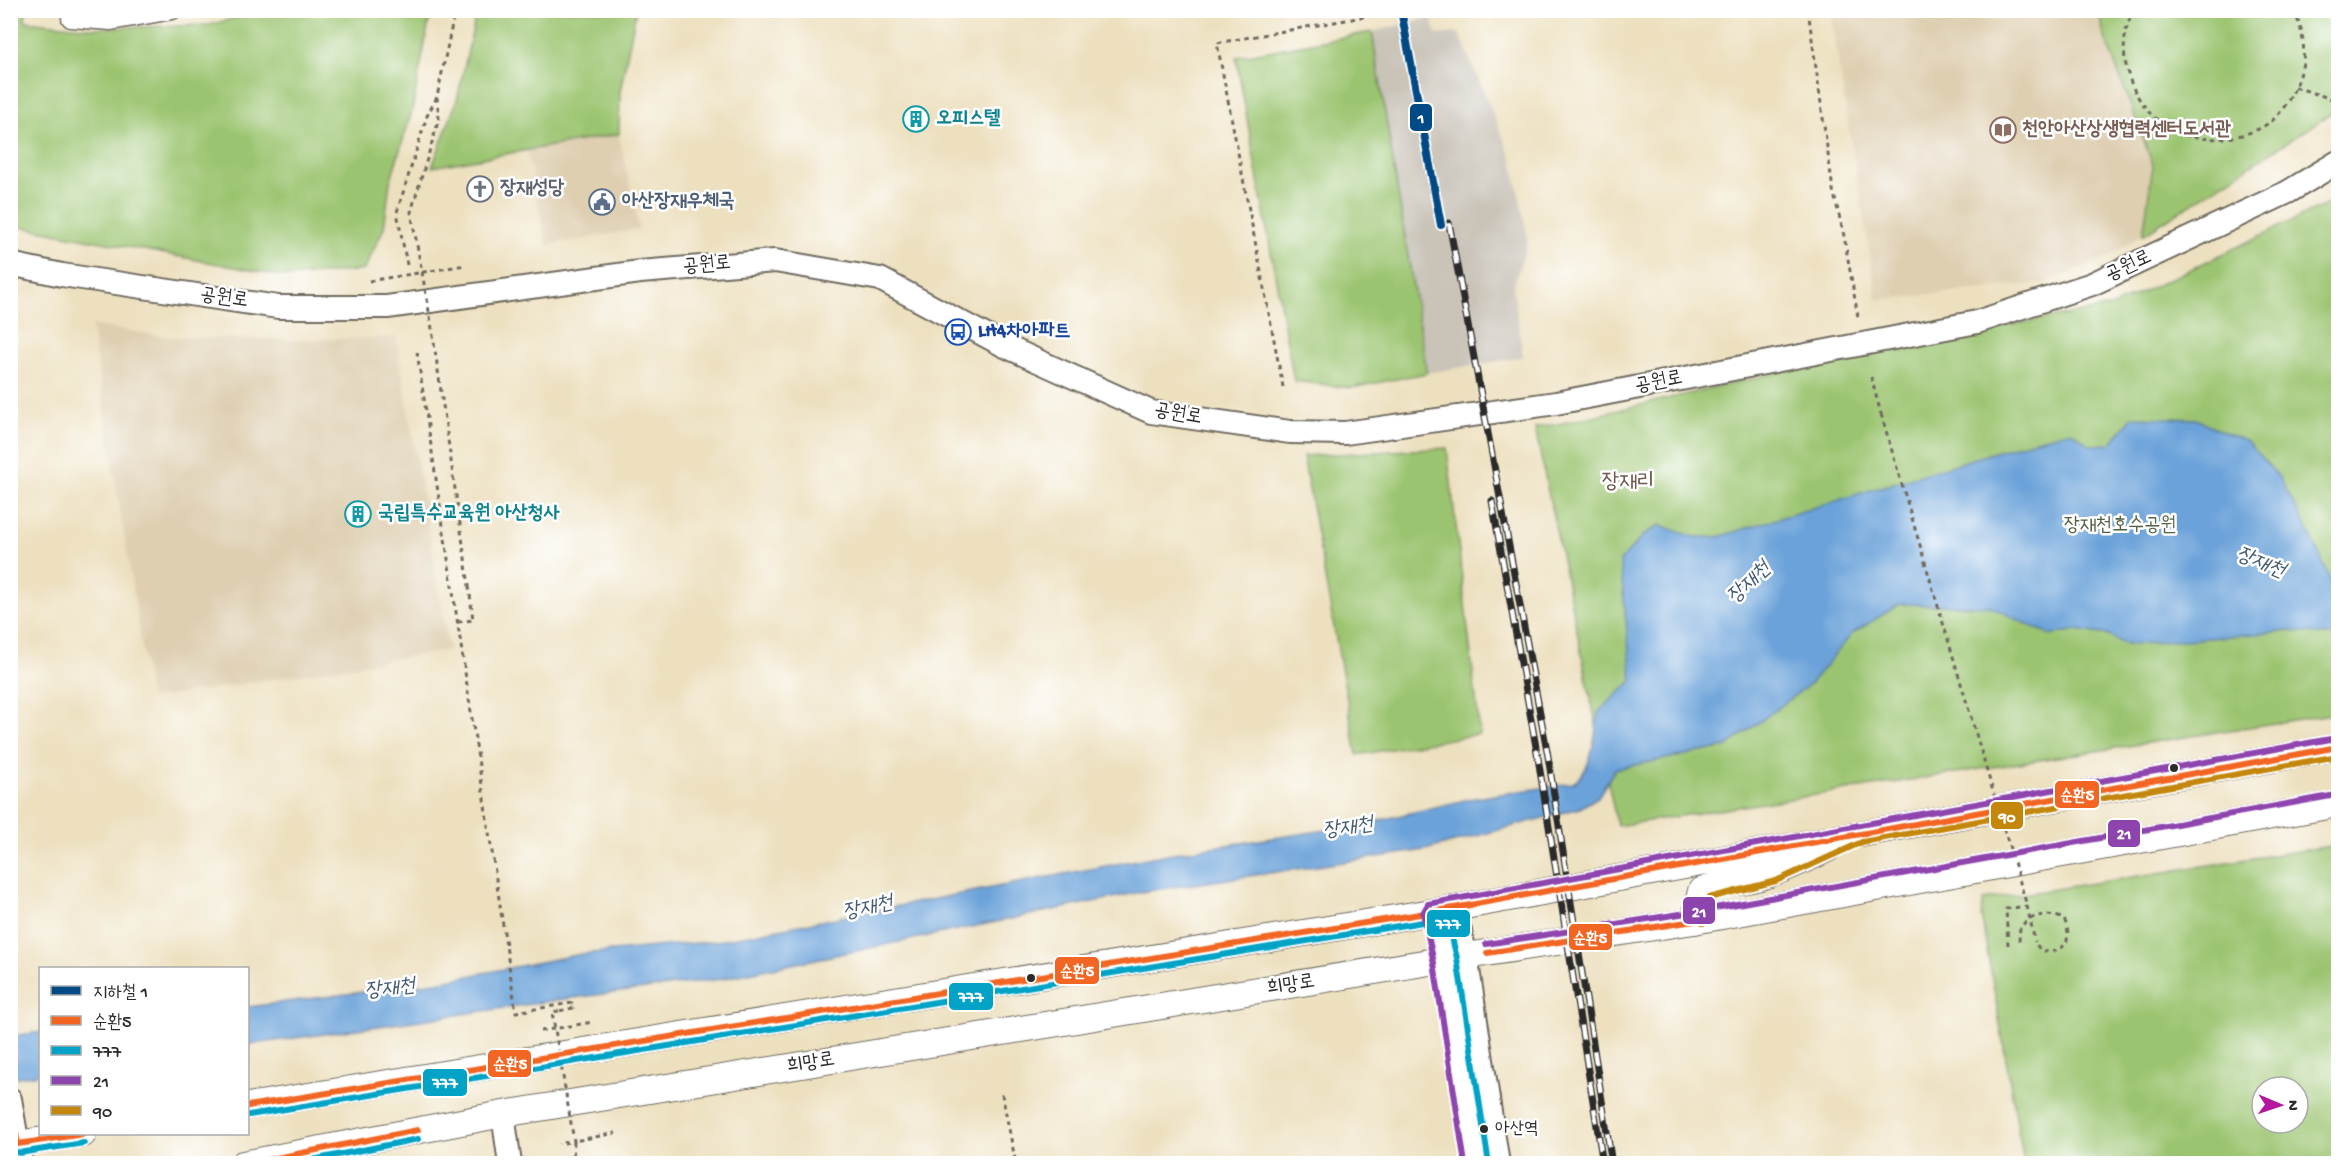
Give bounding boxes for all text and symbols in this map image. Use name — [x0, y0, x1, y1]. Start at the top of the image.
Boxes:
line badge: 1 — [1409, 103, 1433, 132]
building icon: 오피스텔 — [901, 104, 931, 134]
place label: 오피스텔 — [936, 108, 1000, 131]
text: 1 — [1417, 111, 1424, 130]
library icon: 천안아산상생협력센터도서관 — [1988, 115, 2018, 145]
place label: 천안아산상생협력센터도서관 — [2022, 119, 2231, 142]
church icon: 장재성당 — [465, 174, 495, 204]
place label: 장재성당 — [500, 178, 564, 201]
public building icon: 아산장재우체국 — [587, 187, 617, 217]
place label: 아산장재우체국 — [622, 191, 735, 214]
street label: 공원로 — [2102, 246, 2156, 288]
street label: 공원로 — [682, 252, 732, 280]
street label: 공원로 — [198, 284, 250, 314]
bus stop icon: LH4차아파트 — [943, 317, 973, 347]
place label: LH4차아파트 — [978, 321, 1071, 344]
street label: 공원로 — [1633, 367, 1685, 399]
street label: 공원로 — [1152, 399, 1204, 431]
district label: 장재리 — [1601, 470, 1655, 496]
building icon: 국립특수교육원 아산청사 — [343, 499, 373, 529]
place label: 국립특수교육원 아산청사 — [378, 502, 560, 526]
park label: 장재천호수공원 — [2064, 515, 2176, 538]
water label: 장재천 — [2232, 543, 2290, 586]
water label: 장재천 — [1723, 556, 1779, 610]
unlabelled marker — [2168, 762, 2180, 774]
line badge: 순환5 — [2054, 780, 2100, 809]
text: 순환5 — [2060, 787, 2095, 807]
line badge: 90 — [1990, 801, 2024, 830]
text: 90 — [1997, 810, 2016, 829]
water label: 장재천 — [1321, 813, 1377, 845]
line badge: 21 — [2107, 819, 2141, 848]
text: 21 — [2117, 827, 2131, 846]
water label: 장재천 — [841, 891, 897, 926]
line badge: 21 — [1682, 896, 1716, 925]
text: 21 — [1692, 905, 1706, 924]
line badge: 777 — [1426, 909, 1471, 938]
text: 777 — [1435, 917, 1461, 936]
line badge: 순환5 — [1568, 923, 1613, 951]
text: 순환5 — [1573, 930, 1608, 950]
line badge: 순환5 — [1054, 956, 1100, 985]
text: 순환5 — [1060, 963, 1095, 983]
legend — [39, 967, 249, 1135]
street label: 희망로 — [1265, 971, 1317, 1001]
unlabelled marker — [1025, 972, 1037, 984]
water label: 장재천 — [363, 974, 419, 1005]
line badge: 777 — [948, 982, 994, 1011]
text: 지하철 1 — [93, 983, 148, 1004]
text: 777 — [958, 990, 984, 1009]
text: 순환5 — [93, 1013, 131, 1034]
text: 777 — [92, 1043, 122, 1064]
line badge: 순환5 — [487, 1049, 532, 1078]
street label: 희망로 — [785, 1049, 837, 1079]
text: 순환5 — [493, 1056, 528, 1076]
line badge: 777 — [422, 1068, 468, 1097]
text: 21 — [93, 1073, 109, 1094]
north arrow — [2250, 1075, 2310, 1135]
text: 777 — [432, 1076, 458, 1095]
text: N — [2282, 1100, 2301, 1112]
text: 90 — [92, 1103, 112, 1124]
place label: 아산역 — [1495, 1119, 1538, 1140]
marker: 아산역 — [1478, 1123, 1490, 1135]

